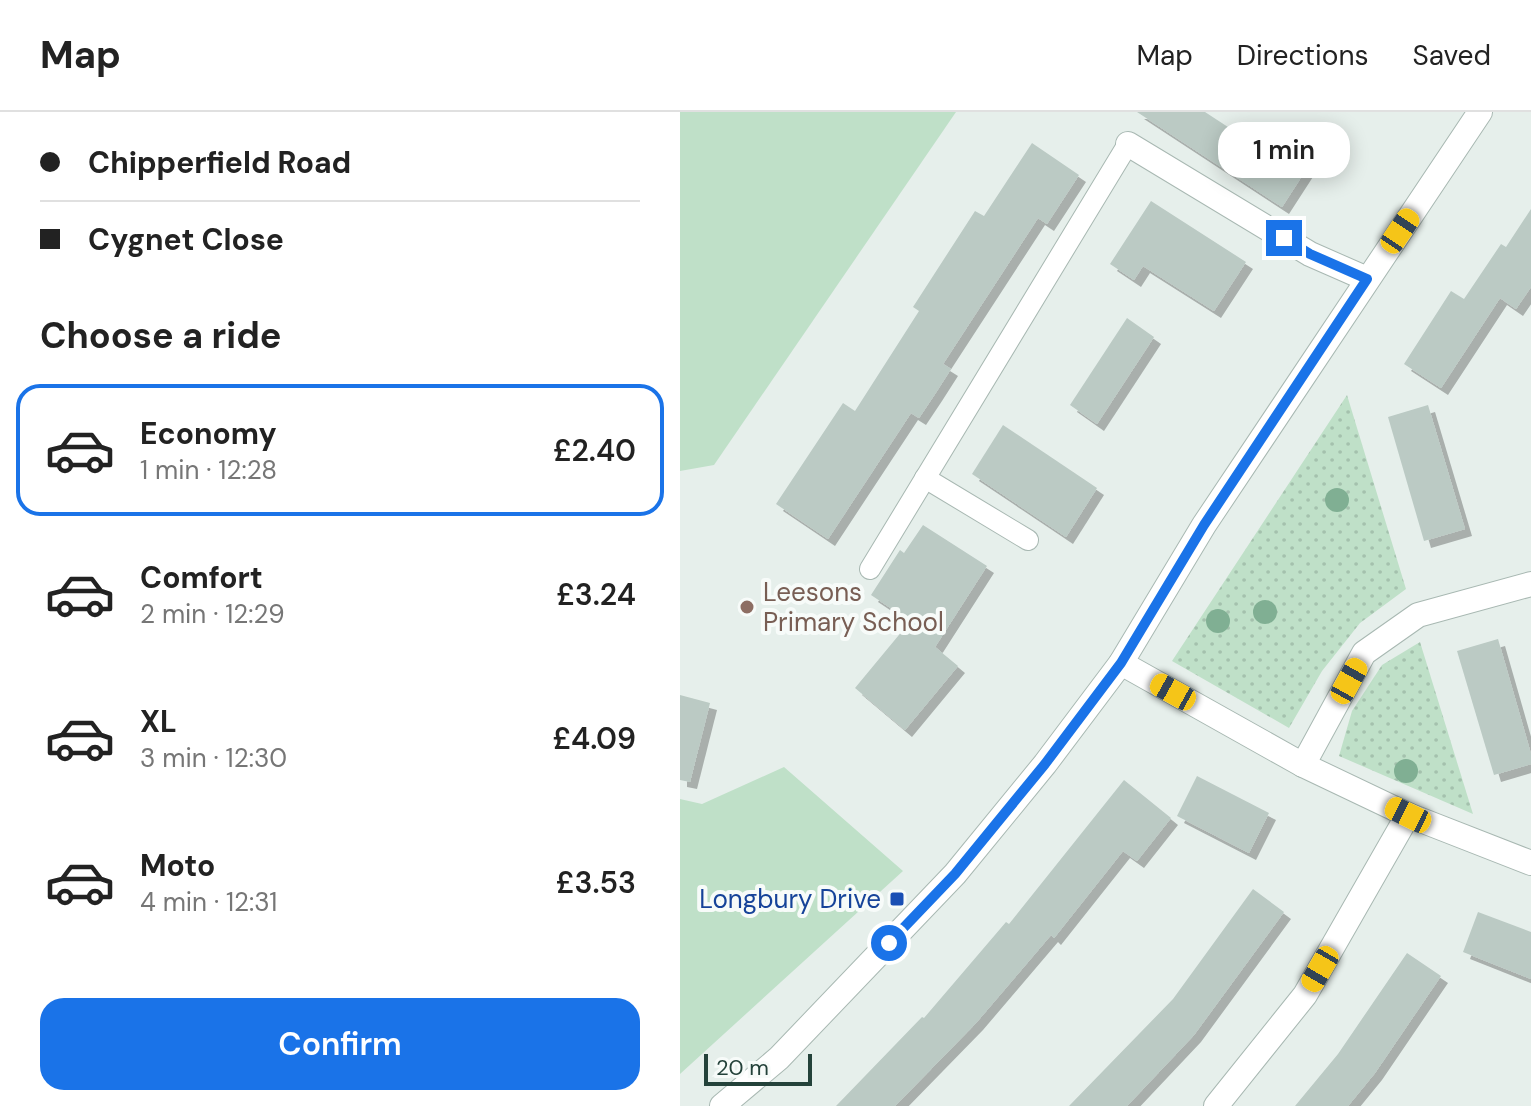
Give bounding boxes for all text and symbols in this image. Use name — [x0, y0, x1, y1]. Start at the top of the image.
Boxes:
text: Map — [40, 30, 121, 80]
text: Map — [1136, 37, 1193, 74]
text: Directions — [1237, 37, 1369, 74]
text: Saved — [1413, 37, 1491, 74]
callout: 1 min — [1218, 122, 1350, 178]
text: 1 min — [1253, 133, 1315, 167]
text: Chipperfield Road — [88, 143, 351, 182]
car — [1377, 204, 1423, 258]
text: Cygnet Close — [88, 220, 284, 259]
route end — [1266, 220, 1302, 256]
text: Choose a ride — [40, 312, 281, 359]
icon: car — [44, 414, 116, 486]
text: Economy — [140, 414, 277, 453]
text: £2.40 — [553, 431, 636, 470]
text: 1 min · 12:28 — [140, 453, 277, 487]
icon: car — [44, 558, 116, 630]
text: Comfort — [140, 558, 263, 597]
text: £3.24 — [556, 575, 636, 614]
place label: Leesons Primary School — [763, 575, 944, 639]
text: 2 min · 12:29 — [140, 597, 285, 631]
marker: Leesons Primary School — [738, 598, 756, 616]
car — [1327, 654, 1371, 708]
car — [1146, 670, 1200, 714]
icon: car — [44, 702, 116, 774]
text: XL — [140, 702, 177, 741]
text: £4.09 — [552, 719, 636, 758]
text: 3 min · 12:30 — [140, 741, 287, 775]
car — [1381, 794, 1435, 836]
icon: car — [44, 846, 116, 918]
text: Moto — [140, 846, 215, 885]
text: £3.53 — [556, 863, 636, 902]
place label: Longbury Drive — [699, 882, 881, 916]
text: 4 min · 12:31 — [140, 885, 277, 919]
marker: Longbury Drive — [888, 890, 906, 908]
route start — [871, 925, 907, 961]
car — [1298, 942, 1342, 996]
button: Confirm — [40, 998, 640, 1090]
scale bar — [704, 1050, 812, 1086]
text: 20 m — [716, 1053, 769, 1082]

